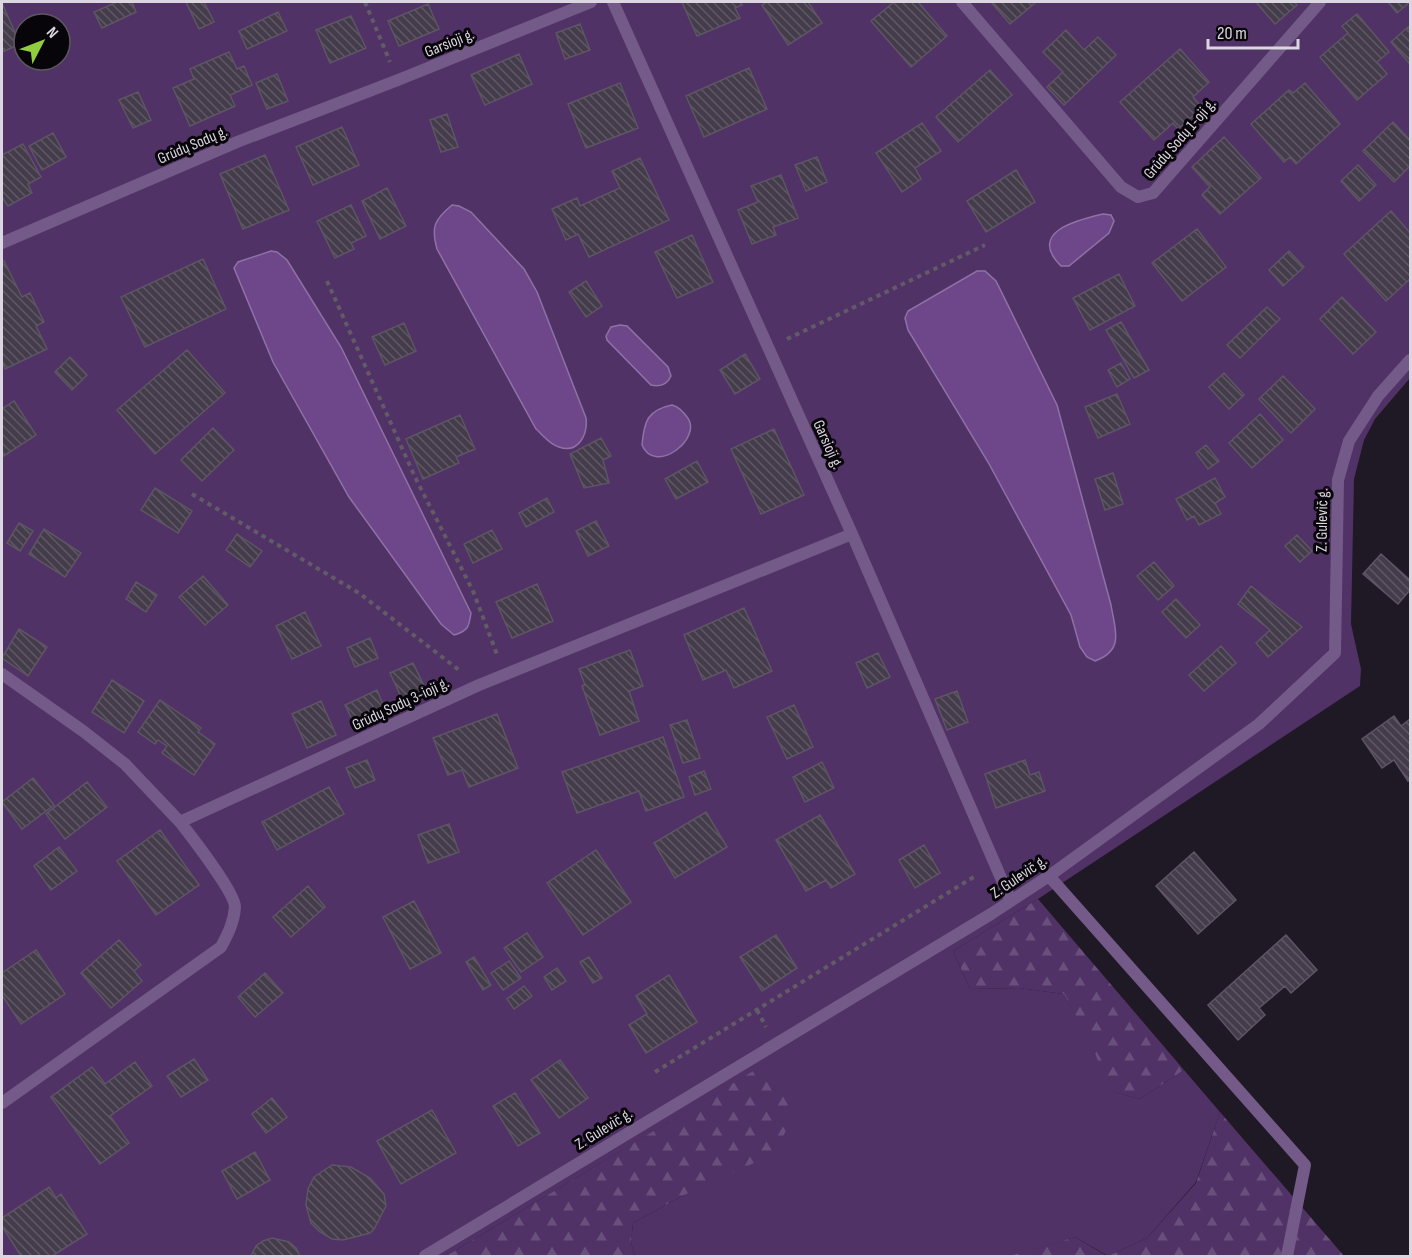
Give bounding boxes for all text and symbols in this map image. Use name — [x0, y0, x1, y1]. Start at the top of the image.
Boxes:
north arrow — [12, 12, 72, 72]
scale bar — [1208, 12, 1298, 50]
text: N — [42, 23, 62, 42]
text: 20 m — [1217, 23, 1247, 44]
street label: Garsioji g. — [422, 25, 477, 62]
street label: Grūdų Sodų 1-oji g. — [1140, 95, 1220, 183]
street label: Grūdų Sodų g. — [155, 122, 230, 169]
street label: Garsioji g. — [808, 417, 847, 472]
street label: Z. Gulevič g. — [1312, 488, 1333, 552]
street label: Grūdų Sodų 3-ioji g. — [349, 674, 452, 735]
street label: Z. Gulevič g. — [987, 852, 1051, 903]
street label: Z. Gulevič g. — [572, 1104, 636, 1154]

